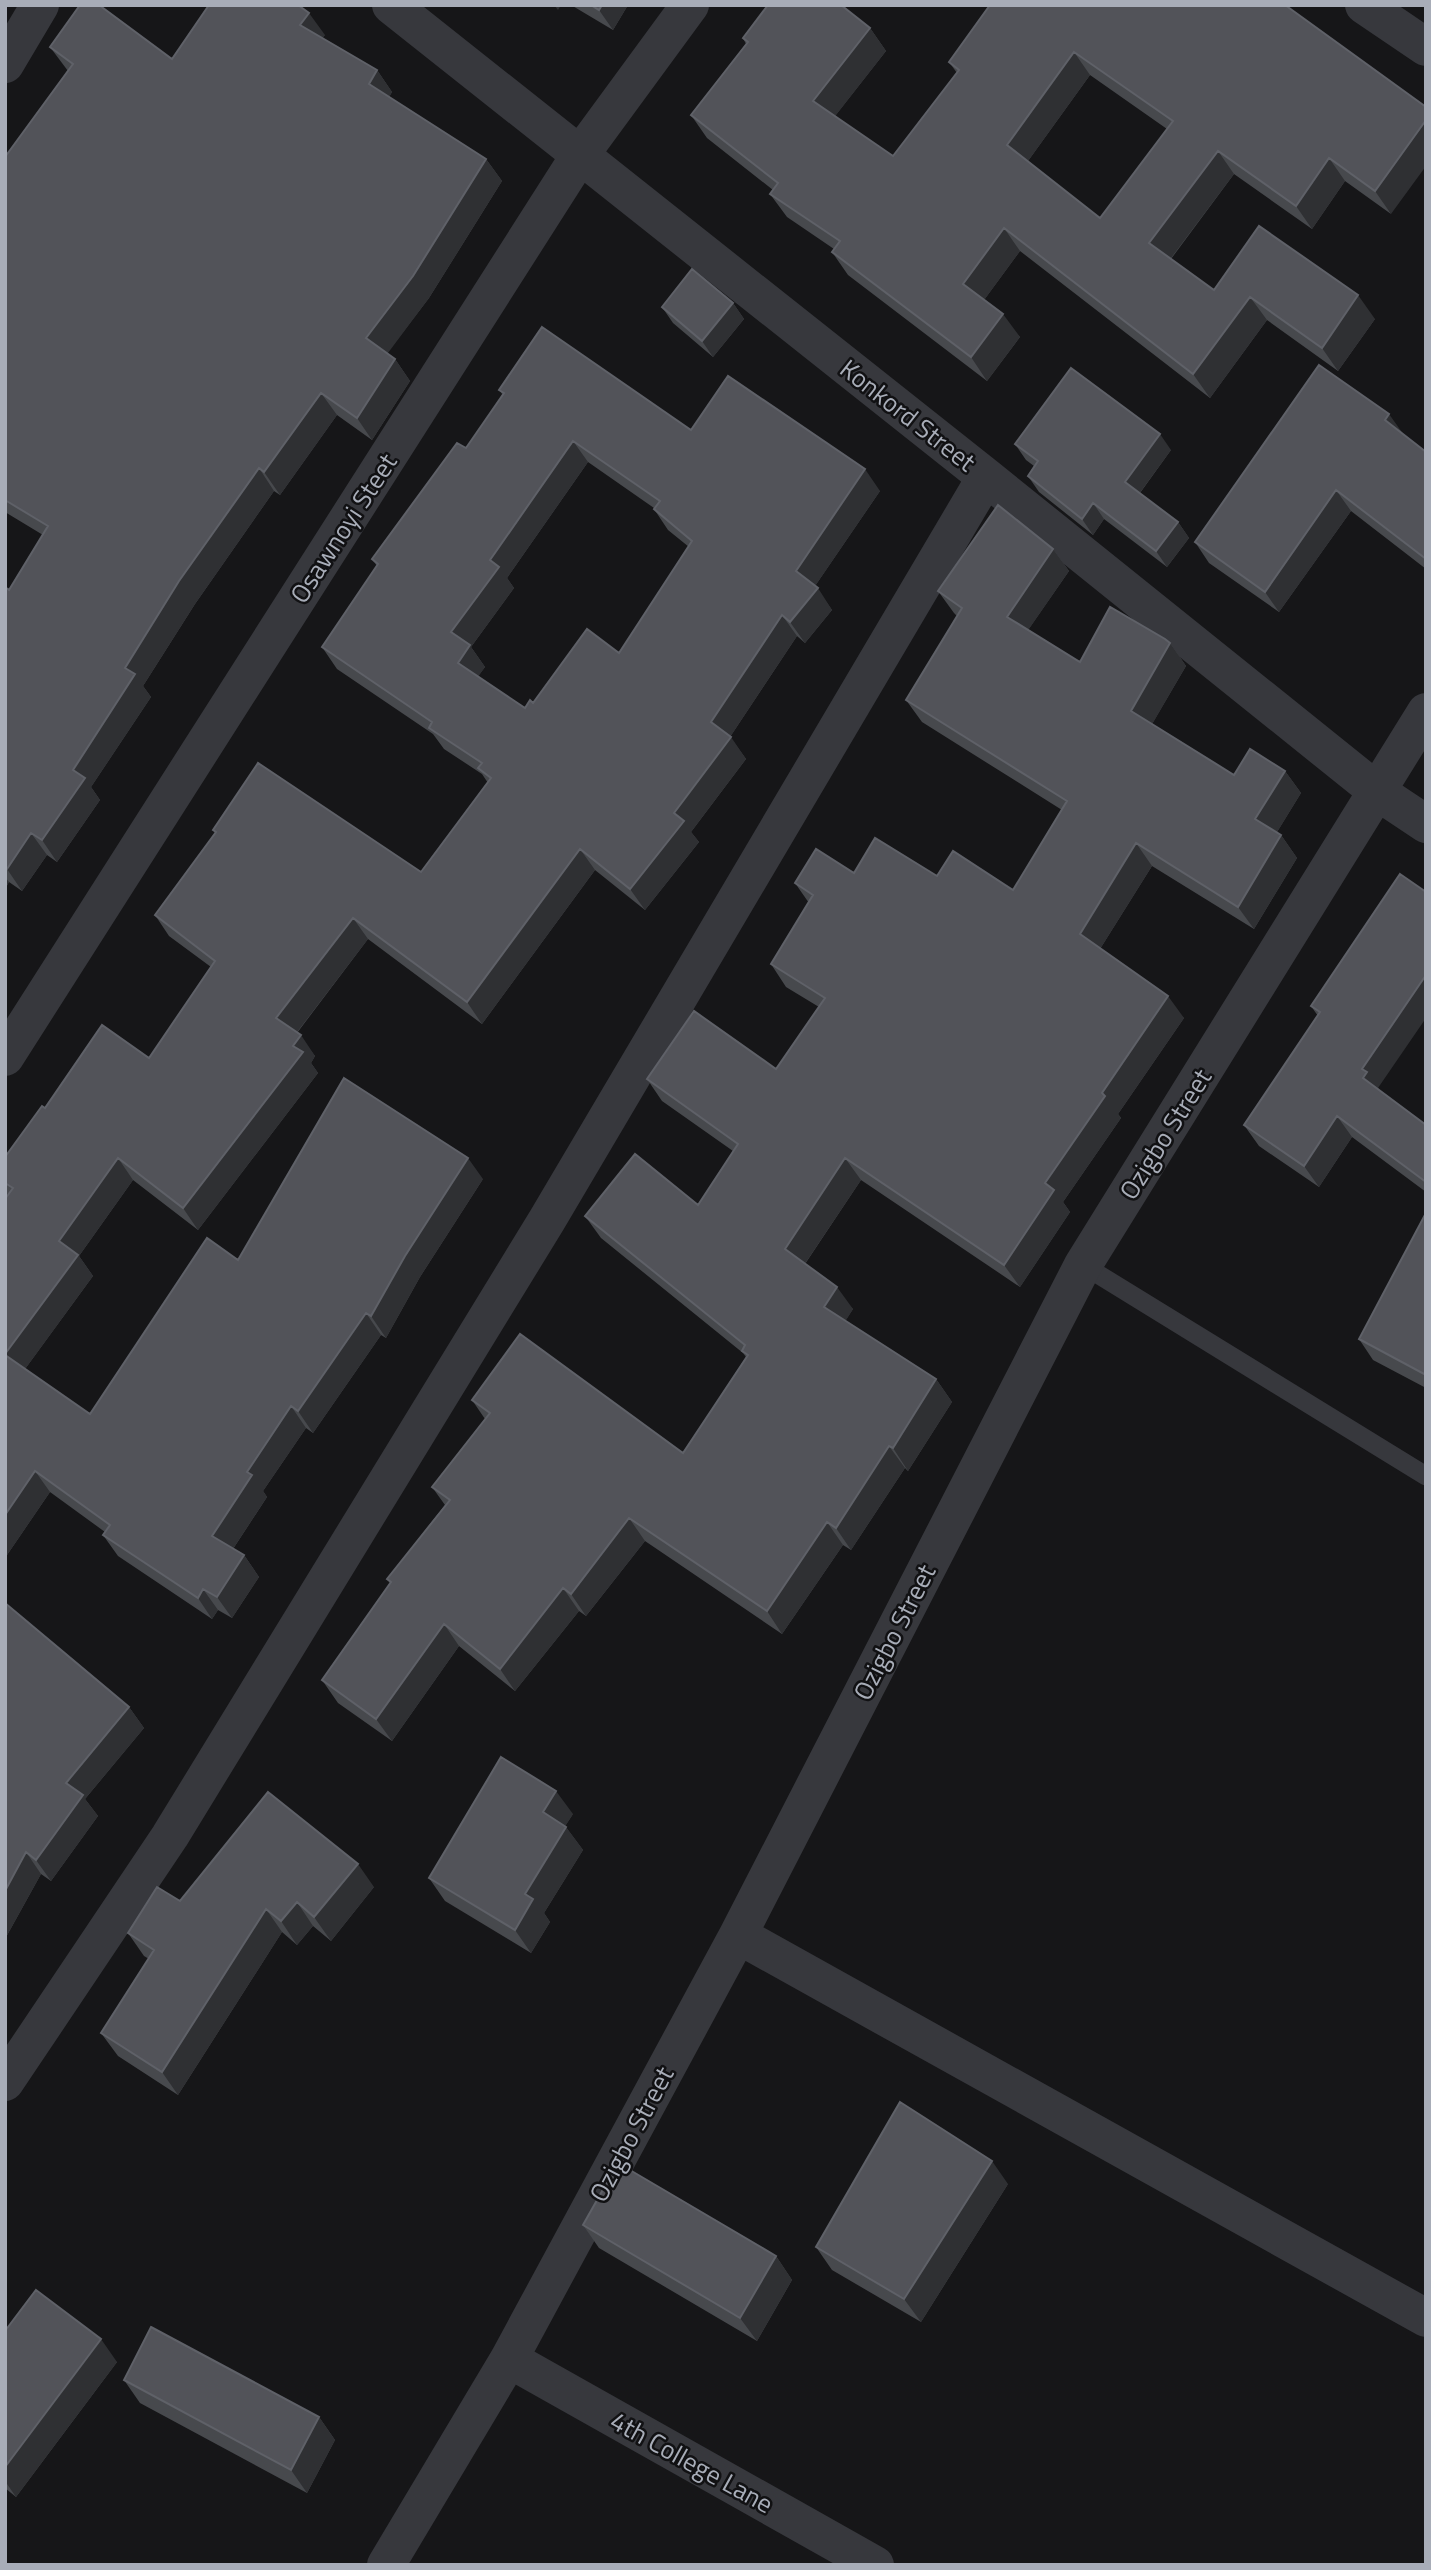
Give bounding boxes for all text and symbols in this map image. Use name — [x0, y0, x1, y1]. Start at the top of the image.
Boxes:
street label: Konkord Street — [832, 349, 984, 481]
street label: Osawnoyi Steet — [280, 445, 406, 611]
street label: Ozigbo Street — [1109, 1061, 1221, 1207]
street label: Ozigbo Street — [843, 1557, 945, 1707]
street label: Ozigbo Street — [579, 2059, 683, 2209]
street label: 4th College Lane — [603, 2401, 781, 2523]

